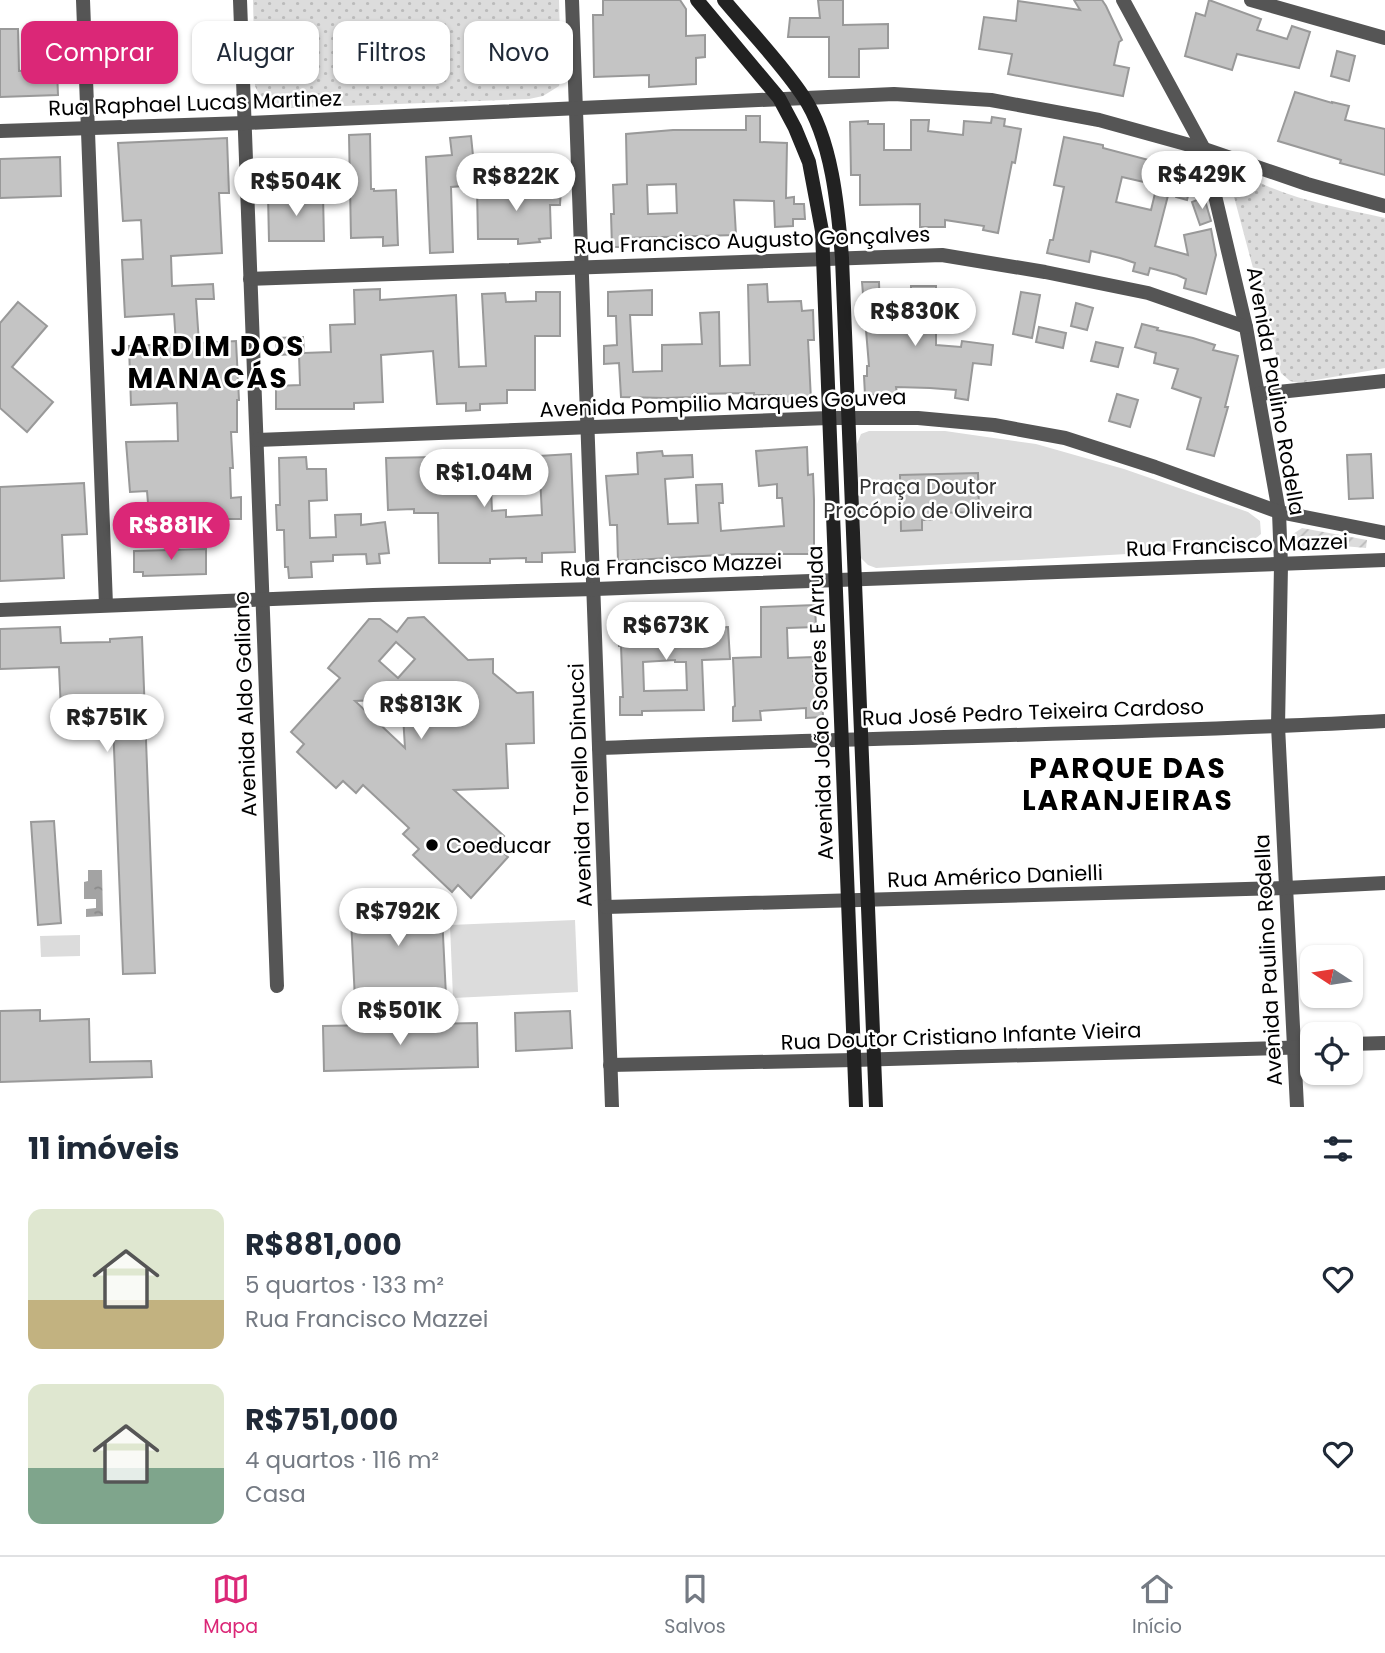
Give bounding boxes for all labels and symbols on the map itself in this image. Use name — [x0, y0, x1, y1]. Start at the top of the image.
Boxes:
street label: Rua Raphael Lucas Martinez — [48, 83, 342, 123]
pin: R$429K — [1145, 152, 1259, 211]
pin: R$822K — [459, 154, 573, 213]
pin: R$504K — [239, 158, 353, 218]
street label: Rua Francisco Augusto Gonçalves — [573, 219, 931, 261]
street label: Avenida Paulino Rodella — [1240, 264, 1312, 518]
pin: R$830K — [858, 288, 972, 348]
district label: JARDIM DOS MANACÁS — [111, 327, 305, 398]
street label: Avenida Pompilio Marques Gouvea — [539, 382, 907, 424]
pin: R$1.04M — [419, 449, 549, 509]
park label: Praça Doutor Procópio de Oliveira — [823, 472, 1033, 525]
pin: R$881K — [114, 503, 228, 562]
street label: Rua Francisco Mazzei — [1125, 527, 1349, 563]
street label: Avenida João Soares E Arruda — [800, 545, 840, 861]
street label: Rua Francisco Mazzei — [559, 547, 783, 583]
street label: Avenida Aldo Galiano — [227, 591, 263, 817]
pin: R$673K — [609, 602, 723, 662]
street label: Avenida Torello Dinucci — [561, 662, 599, 908]
pin: R$813K — [364, 682, 478, 741]
street label: Rua José Pedro Teixeira Cardoso — [862, 692, 1204, 732]
pin: R$751K — [50, 694, 164, 754]
district label: PARQUE DAS LARANJEIRAS — [1022, 749, 1234, 820]
place label: Coeducar — [446, 831, 551, 860]
street label: Avenida Paulino Rodella — [1247, 833, 1289, 1087]
marker: Coeducar — [424, 837, 440, 853]
street label: Rua Américo Danielli — [887, 858, 1103, 894]
pin: R$792K — [341, 888, 455, 948]
north arrow — [1300, 945, 1363, 1008]
pin: R$501K — [343, 988, 457, 1047]
street label: Rua Doutor Cristiano Infante Vieira — [780, 1015, 1142, 1057]

